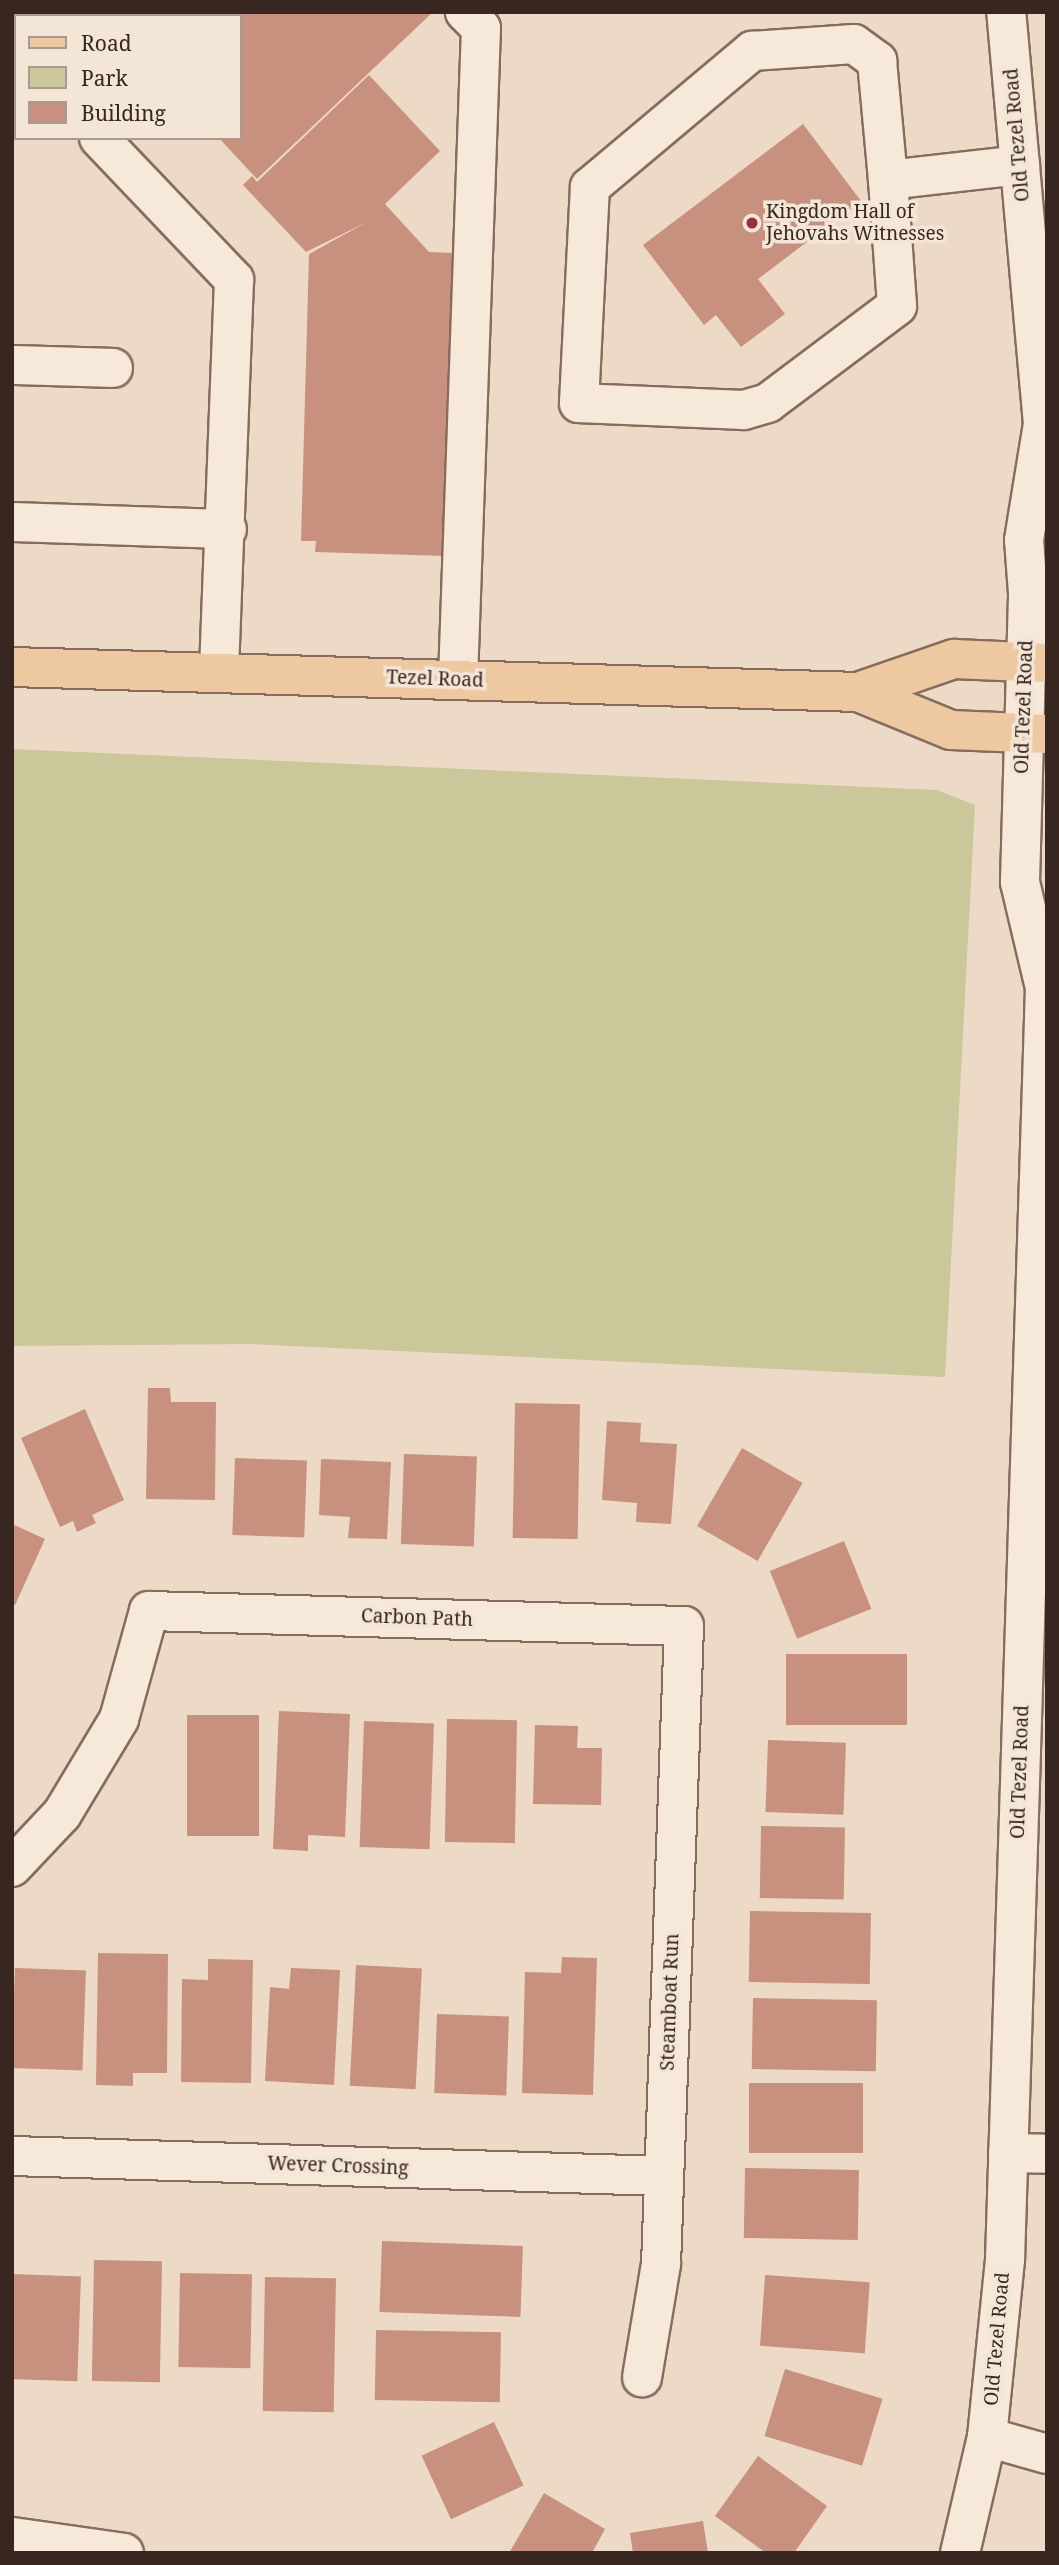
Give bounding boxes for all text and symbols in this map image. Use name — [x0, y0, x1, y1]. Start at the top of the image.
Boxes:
legend — [14, 14, 242, 140]
text: Road — [81, 29, 132, 57]
text: Park — [81, 64, 128, 92]
street label: Old Tezel Road — [1000, 67, 1034, 203]
text: Building — [81, 99, 166, 127]
place label: Kingdom Hall of Jehovahs Witnesses — [766, 201, 944, 245]
marker: Kingdom Hall of Jehovahs Witnesses — [744, 215, 760, 231]
street label: Old Tezel Road — [1010, 640, 1038, 774]
street label: Tezel Road — [386, 666, 484, 692]
street label: Carbon Path — [361, 1605, 473, 1631]
street label: Old Tezel Road — [1006, 1705, 1034, 1839]
street label: Steamboat Run — [656, 1933, 684, 2071]
street label: Wever Crossing — [267, 2152, 409, 2180]
street label: Old Tezel Road — [980, 2271, 1014, 2407]

